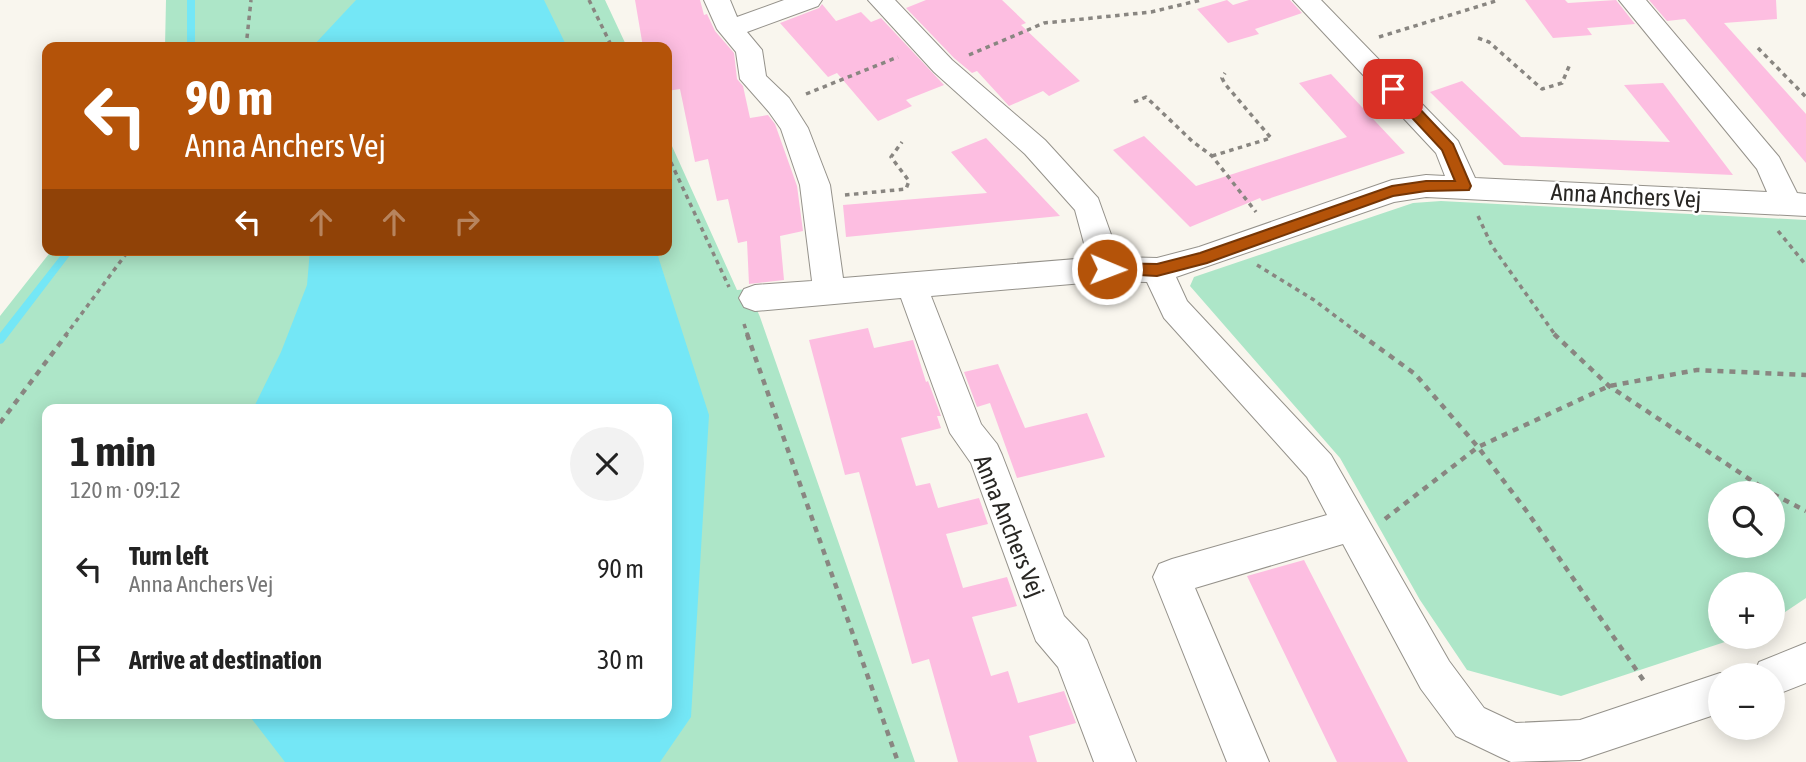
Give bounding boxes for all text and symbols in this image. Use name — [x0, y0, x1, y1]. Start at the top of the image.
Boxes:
pin — [1363, 59, 1423, 119]
text: 90 m — [185, 69, 273, 125]
icon: left — [70, 70, 161, 161]
icon: arrive — [1374, 70, 1412, 108]
text: Anna Anchers Vej — [185, 127, 386, 164]
street label: Anna Anchers Vej — [1550, 178, 1702, 213]
icon: left — [229, 203, 267, 241]
icon: ahead — [302, 203, 340, 241]
icon: ahead — [375, 203, 413, 241]
icon: right — [448, 203, 486, 241]
position arrow — [1070, 232, 1144, 306]
text: 1 min — [70, 427, 156, 475]
button: close — [570, 427, 644, 501]
street label: Anna Anchers Vej — [969, 451, 1050, 601]
text: 120 m · 09:12 — [70, 477, 181, 503]
map controls — [1708, 481, 1785, 740]
button: search — [1708, 481, 1785, 558]
text: Turn left — [129, 541, 209, 571]
icon: left — [70, 550, 108, 588]
text: 90 m — [597, 554, 644, 584]
text: Anna Anchers Vej — [129, 571, 273, 597]
button: + — [1708, 572, 1785, 649]
icon: arrive — [70, 641, 108, 679]
text: Arrive at destination — [129, 645, 322, 675]
text: 30 m — [597, 645, 644, 675]
button: − — [1708, 663, 1785, 740]

